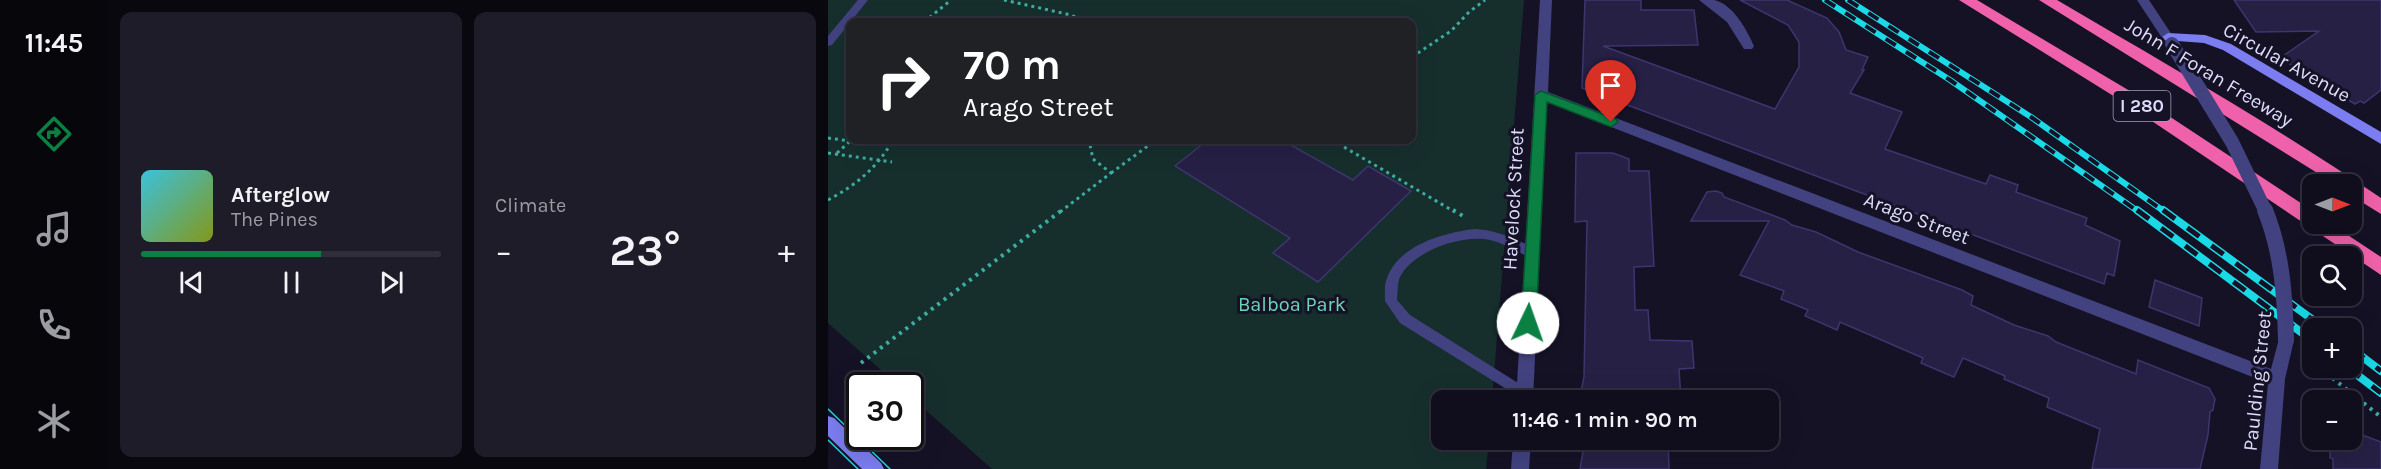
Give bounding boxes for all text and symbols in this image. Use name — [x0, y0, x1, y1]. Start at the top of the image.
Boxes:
street label: John F Foran Freeway — [2120, 13, 2297, 132]
street label: Circular Avenue — [2219, 18, 2355, 107]
text: 11:45 — [25, 27, 83, 59]
text: 70 m — [963, 40, 1061, 90]
icon: right — [864, 42, 942, 120]
pin — [1585, 60, 1636, 122]
icon: arrive — [1594, 69, 1627, 102]
text: Arago Street — [963, 91, 1114, 123]
road number: I 280 — [2114, 91, 2170, 121]
icon: directions — [33, 113, 75, 155]
street label: Havelock Street — [1498, 127, 1529, 271]
north arrow — [2302, 174, 2362, 234]
map controls — [2302, 174, 2362, 450]
text: Afterglow — [231, 182, 330, 208]
street label: Arago Street — [1861, 188, 1973, 249]
text: Climate — [495, 194, 566, 217]
icon: music — [33, 208, 75, 250]
text: The Pines — [231, 208, 318, 231]
text: 23° — [609, 224, 681, 276]
text: − — [495, 232, 512, 270]
text: + — [778, 232, 795, 270]
button: search — [2302, 246, 2362, 306]
icon: previous — [175, 266, 208, 299]
icon: pause — [275, 266, 308, 299]
icon: next — [375, 266, 408, 299]
position arrow — [1496, 291, 1560, 355]
park label: Balboa Park — [1238, 293, 1346, 316]
icon: phone — [33, 304, 75, 346]
street label: Paulding Street — [2239, 309, 2276, 452]
button: + — [2302, 318, 2362, 378]
speed limit sign: 30 — [846, 372, 924, 450]
button: − — [2302, 390, 2362, 450]
icon: climate — [33, 400, 75, 442]
text: 11:46 · 1 min · 90 m — [1512, 407, 1698, 433]

